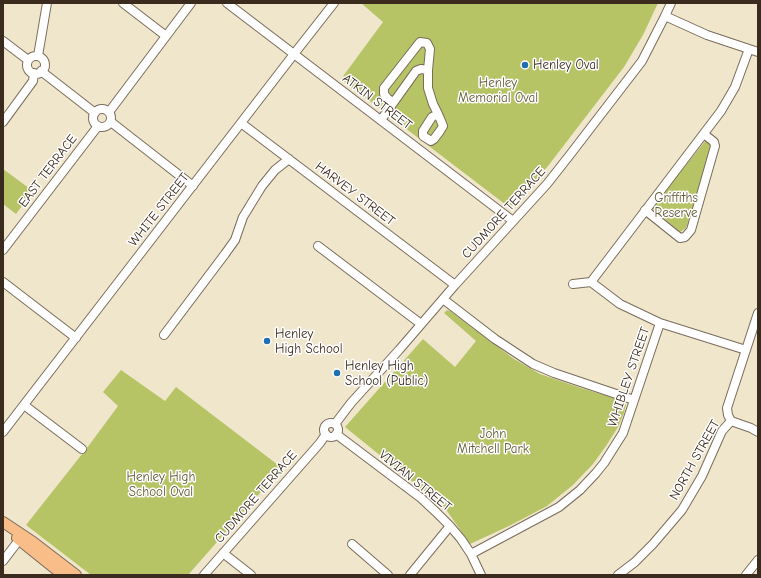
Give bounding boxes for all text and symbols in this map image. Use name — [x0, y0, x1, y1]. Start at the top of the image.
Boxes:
place label: Henley Oval — [533, 57, 599, 73]
marker: Henley Oval — [520, 60, 530, 70]
street label: ATKIN STREET — [339, 71, 415, 133]
park label: Henley Memorial Oval — [458, 75, 538, 106]
street label: EAST TERRACE — [16, 132, 80, 210]
street label: HARVEY STREET — [312, 159, 398, 229]
street label: CUDMORE TERRACE — [459, 164, 549, 262]
street label: WHITE STREET — [125, 170, 193, 250]
park label: Griffiths Reserve — [654, 190, 698, 221]
street label: WHIBLEY STREET — [605, 325, 653, 429]
place label: Henley High School — [275, 326, 343, 357]
marker: Henley High School — [262, 336, 272, 346]
place label: Henley High School (Public) — [345, 358, 428, 389]
marker: Henley High School (Public) — [332, 368, 342, 378]
street label: NORTH STREET — [667, 417, 723, 503]
park label: John Mitchell Park — [457, 426, 529, 457]
street label: CUDMORE TERRACE — [212, 447, 300, 547]
street label: VIVIAN STREET — [376, 447, 454, 515]
park label: Henley High School Oval — [127, 469, 195, 500]

